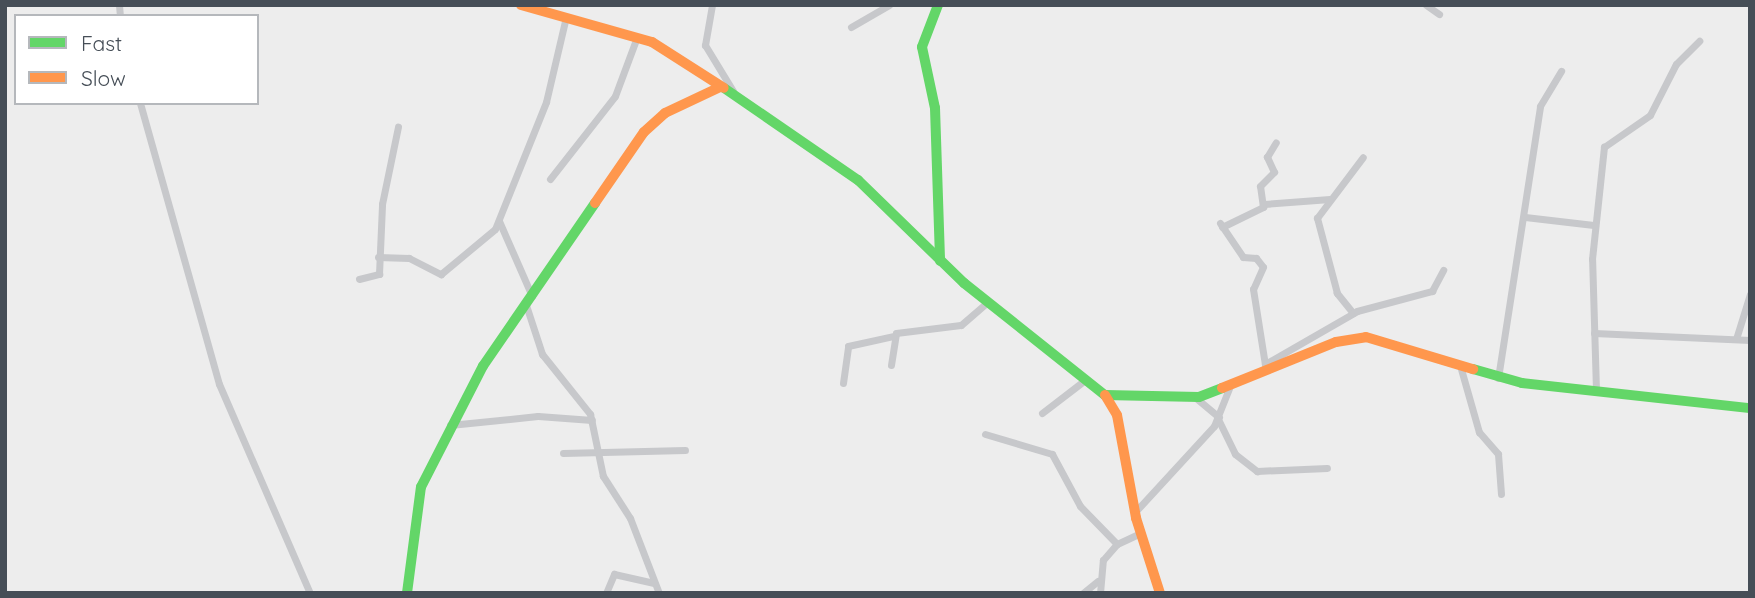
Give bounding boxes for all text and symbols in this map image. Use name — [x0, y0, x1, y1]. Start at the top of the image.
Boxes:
legend — [14, 14, 259, 105]
text: Fast — [81, 30, 122, 56]
text: Slow — [81, 65, 126, 91]

